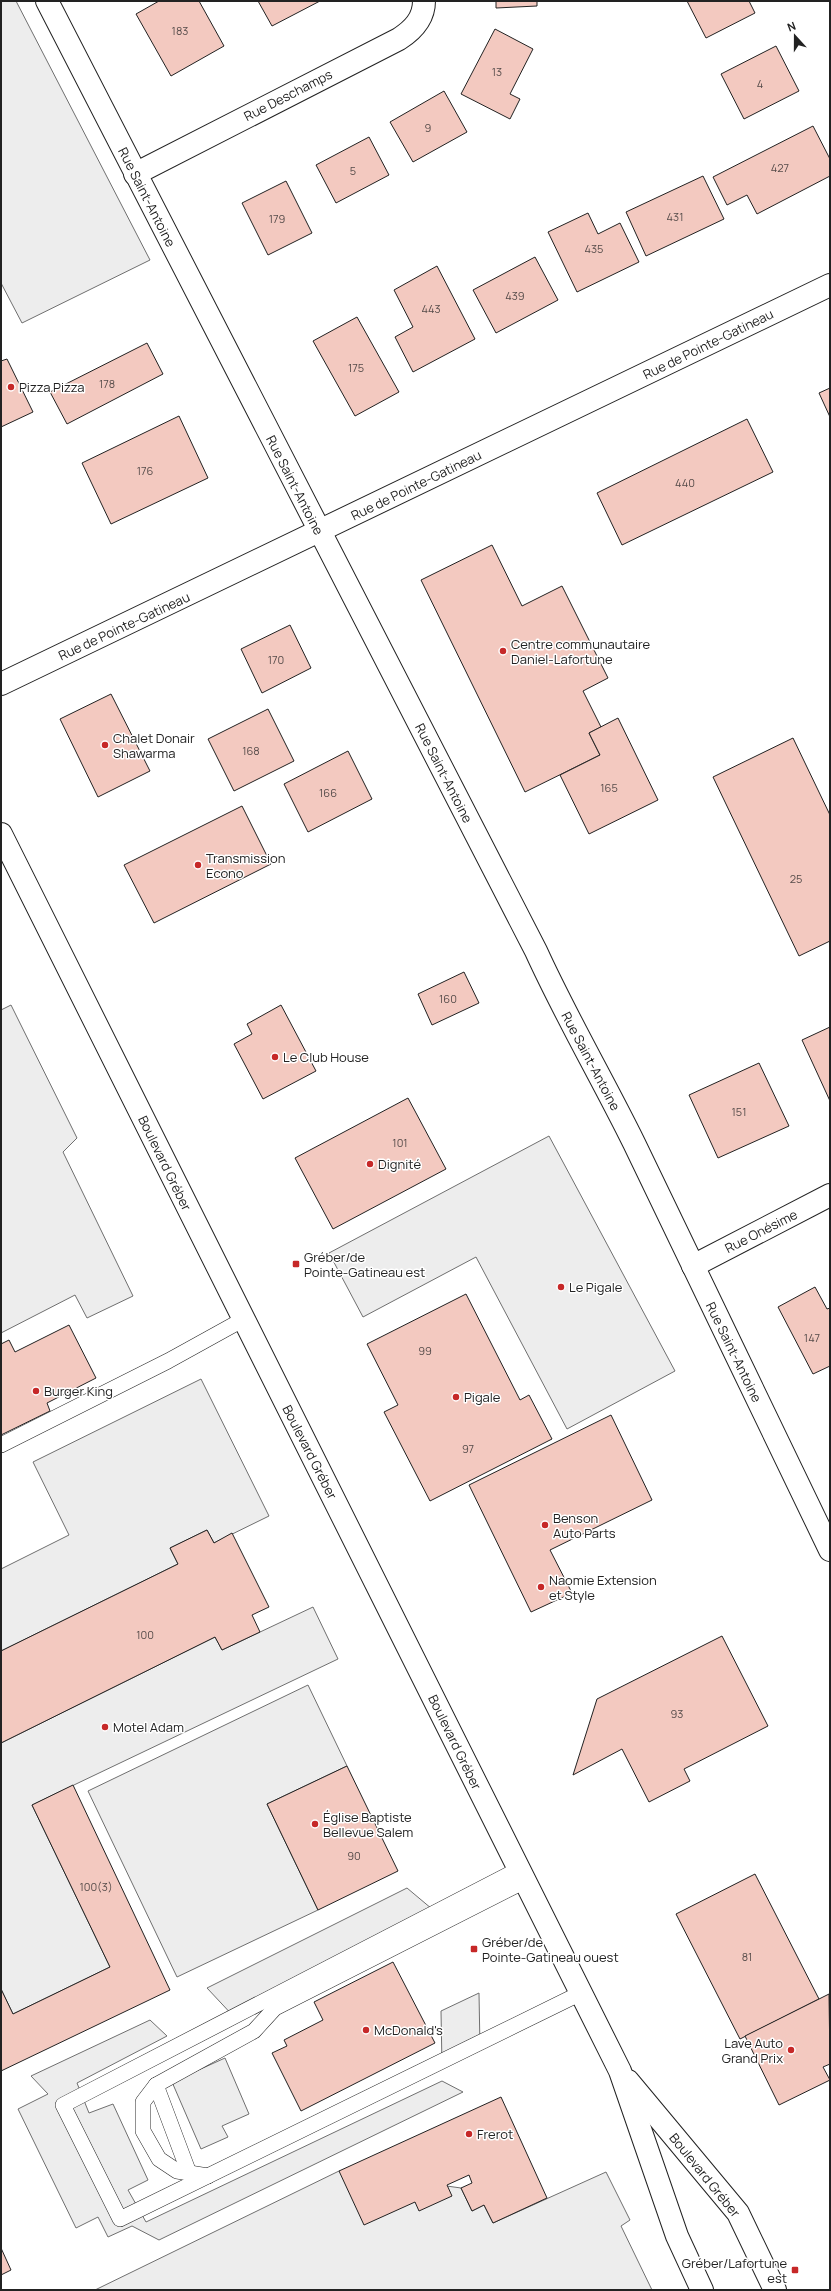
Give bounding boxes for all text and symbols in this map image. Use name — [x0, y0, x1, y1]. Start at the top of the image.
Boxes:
north arrow — [775, 16, 815, 56]
text: N — [785, 18, 798, 35]
house number: 183 — [172, 23, 188, 38]
house number: 13 — [492, 64, 502, 79]
street label: Rue Deschamps — [241, 65, 335, 125]
house number: 4 — [757, 76, 763, 91]
house number: 9 — [425, 120, 432, 135]
street label: Rue Saint-Antoine — [114, 144, 180, 250]
house number: 427 — [771, 160, 789, 175]
house number: 5 — [350, 163, 356, 178]
house number: 431 — [667, 209, 683, 224]
house number: 179 — [269, 211, 285, 226]
house number: 435 — [585, 241, 603, 256]
house number: 439 — [505, 288, 525, 303]
house number: 443 — [421, 301, 441, 316]
street label: Rue de Pointe-Gatineau — [640, 305, 776, 383]
house number: 175 — [348, 360, 364, 375]
house number: 178 — [99, 376, 115, 391]
place label: Pizza Pizza — [19, 378, 85, 396]
marker: Pizza Pizza — [6, 382, 16, 392]
street label: Rue Saint-Antoine — [262, 432, 328, 538]
street label: Rue de Pointe-Gatineau — [348, 446, 484, 524]
house number: 176 — [137, 463, 153, 478]
house number: 440 — [675, 475, 695, 490]
street label: Rue de Pointe-Gatineau — [55, 588, 193, 664]
place label: Centre communautaire Daniel-Lafortune — [511, 635, 651, 668]
marker: Centre communautaire Daniel-Lafortune — [498, 646, 508, 656]
house number: 170 — [268, 652, 284, 667]
street label: Rue Saint-Antoine — [411, 720, 477, 826]
place label: Chalet Donair Shawarma — [113, 729, 195, 762]
marker: Chalet Donair Shawarma — [100, 740, 110, 750]
house number: 168 — [242, 743, 260, 758]
house number: 165 — [600, 780, 618, 795]
house number: 166 — [319, 785, 337, 800]
place label: Transmission Econo — [206, 849, 285, 882]
marker: Transmission Econo — [193, 860, 203, 870]
house number: 25 — [790, 871, 802, 886]
house number: 160 — [439, 991, 457, 1006]
street label: Rue Saint-Antoine — [557, 1008, 625, 1114]
place label: Le Club House — [283, 1048, 369, 1066]
marker: Le Club House — [270, 1052, 280, 1062]
house number: 151 — [732, 1104, 746, 1119]
street label: Boulevard Gréber — [134, 1113, 196, 1214]
house number: 101 — [392, 1135, 408, 1150]
place label: Dignité — [378, 1155, 421, 1173]
marker: Dignité — [365, 1159, 375, 1169]
street label: Rue Onésime — [722, 1205, 801, 1257]
place label: Gréber/de Pointe-Gatineau est — [304, 1248, 425, 1281]
marker: Gréber/de Pointe-Gatineau est — [291, 1259, 301, 1269]
place label: Le Pigale — [569, 1278, 623, 1296]
marker: Le Pigale — [556, 1282, 566, 1292]
street label: Rue Saint-Antoine — [702, 1299, 766, 1405]
house number: 147 — [804, 1330, 820, 1345]
house number: 99 — [418, 1343, 432, 1358]
place label: Burger King — [44, 1382, 113, 1400]
marker: Burger King — [31, 1386, 41, 1396]
place label: Pigale — [464, 1388, 501, 1406]
marker: Pigale — [451, 1392, 461, 1402]
street label: Boulevard Gréber — [278, 1402, 342, 1502]
house number: 97 — [462, 1441, 474, 1456]
place label: Benson Auto Parts — [553, 1509, 616, 1542]
marker: Benson Auto Parts — [540, 1520, 550, 1530]
place label: Naomie Extension et Style — [549, 1571, 657, 1604]
marker: Naomie Extension et Style — [536, 1582, 546, 1592]
house number: 100 — [136, 1627, 154, 1642]
street label: Boulevard Gréber — [424, 1692, 486, 1793]
house number: 93 — [671, 1706, 683, 1721]
place label: Motel Adam — [113, 1718, 184, 1736]
marker: Motel Adam — [100, 1722, 110, 1732]
place label: Église Baptiste Bellevue Salem — [323, 1808, 413, 1841]
marker: Église Baptiste Bellevue Salem — [310, 1819, 320, 1829]
house number: 90 — [347, 1848, 361, 1863]
house number: 100(3) — [79, 1879, 113, 1894]
place label: Gréber/de Pointe-Gatineau ouest — [482, 1933, 619, 1966]
marker: Gréber/de Pointe-Gatineau ouest — [469, 1944, 479, 1954]
house number: 81 — [742, 1949, 752, 1964]
place label: McDonald's — [374, 2021, 443, 2039]
marker: McDonald's — [361, 2025, 371, 2035]
place label: Lave Auto Grand Prix — [722, 2034, 783, 2067]
marker: Lave Auto Grand Prix — [786, 2045, 796, 2055]
place label: Frerot — [477, 2125, 513, 2143]
marker: Frerot — [464, 2129, 474, 2139]
street label: Boulevard Gréber — [665, 2129, 745, 2221]
place label: Gréber/Lafortune est — [682, 2254, 787, 2287]
marker: Gréber/Lafortune est — [790, 2265, 800, 2275]

